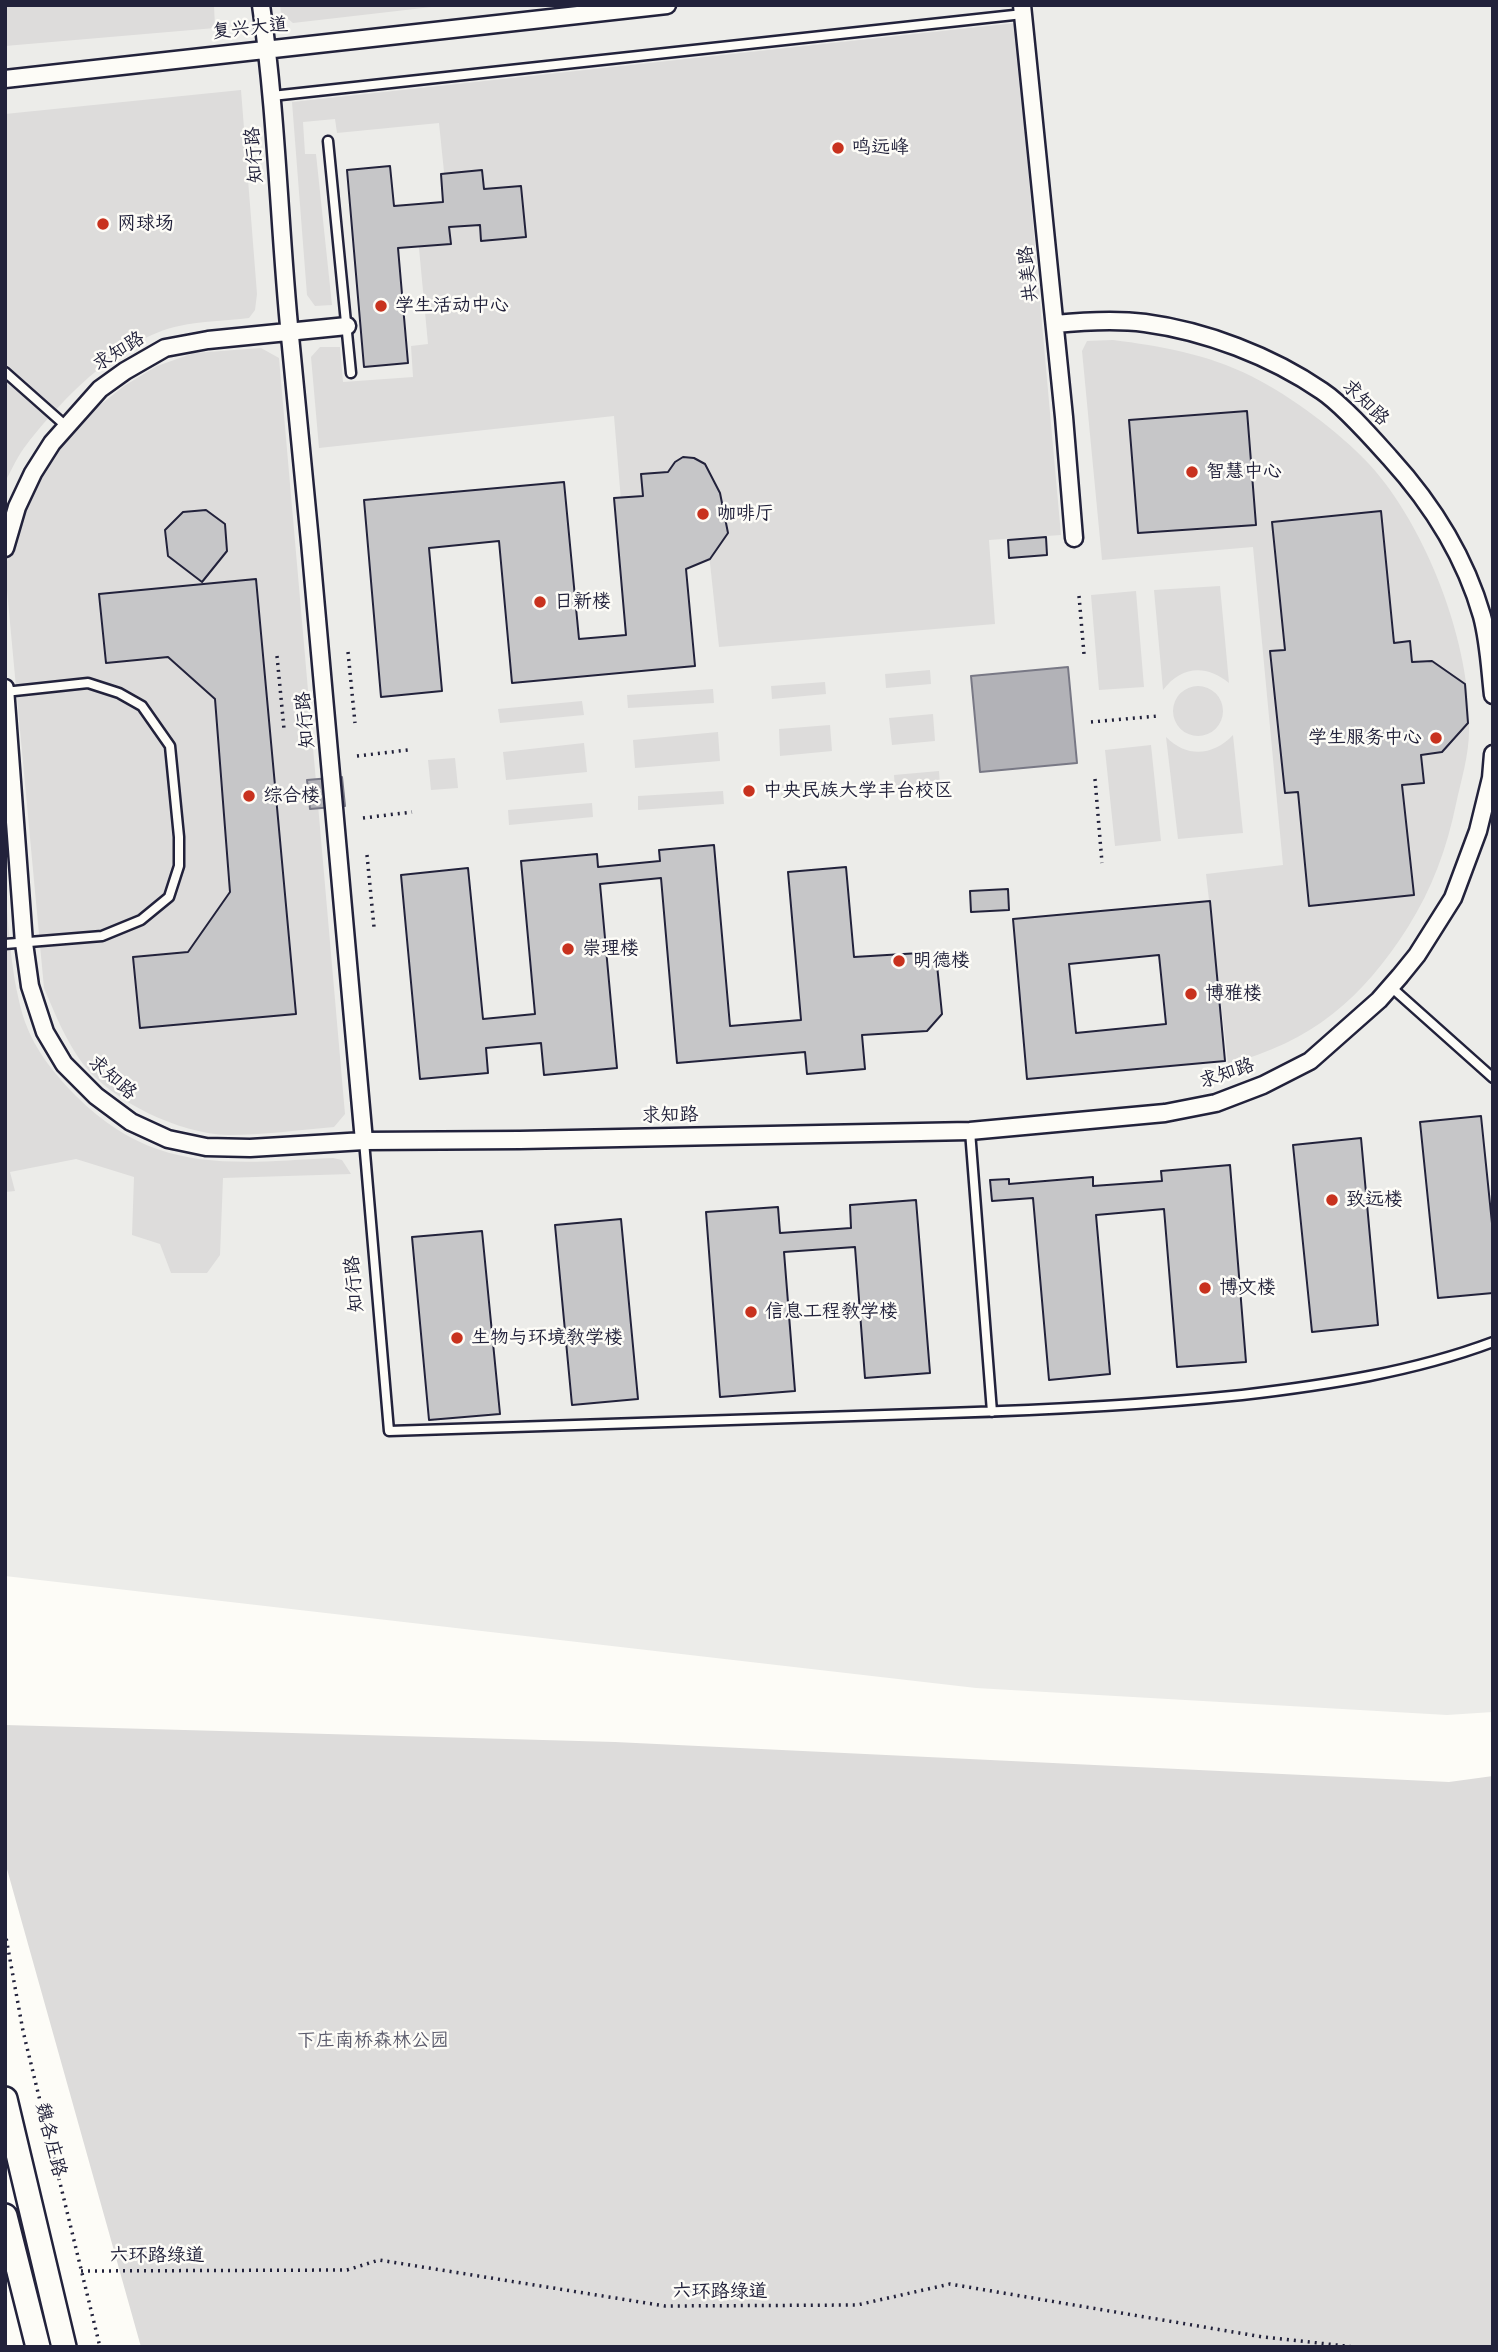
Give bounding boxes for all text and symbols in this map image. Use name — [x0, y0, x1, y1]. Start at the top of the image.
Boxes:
street label: 复兴大道 — [211, 14, 289, 44]
street label: 知行路 — [242, 126, 268, 184]
place label: 鸣远峰 — [852, 137, 909, 159]
marker: 鸣远峰 — [830, 140, 846, 156]
place label: 网球场 — [117, 213, 174, 235]
marker: 网球场 — [95, 216, 111, 232]
street label: 共美路 — [1015, 244, 1043, 304]
place label: 学生活动中心 — [395, 295, 509, 317]
marker: 学生活动中心 — [373, 298, 389, 314]
street label: 求知路 — [89, 327, 149, 377]
street label: 求知路 — [1337, 375, 1393, 431]
place label: 智慧中心 — [1206, 461, 1282, 483]
marker: 智慧中心 — [1184, 464, 1200, 480]
place label: 咖啡厅 — [717, 503, 774, 525]
marker: 咖啡厅 — [695, 506, 711, 522]
place label: 日新楼 — [554, 591, 611, 613]
marker: 日新楼 — [532, 594, 548, 610]
street label: 知行路 — [292, 691, 320, 749]
place label: 学生服务中心 — [1308, 727, 1422, 749]
marker: 学生服务中心 — [1428, 730, 1444, 746]
place label: 中央民族大学丰台校区 — [763, 780, 953, 802]
marker: 中央民族大学丰台校区 — [741, 783, 757, 799]
place label: 综合楼 — [263, 785, 320, 807]
marker: 综合楼 — [241, 788, 257, 804]
place label: 崇理楼 — [582, 938, 639, 960]
marker: 崇理楼 — [560, 941, 576, 957]
place label: 明德楼 — [913, 950, 970, 972]
marker: 明德楼 — [891, 953, 907, 969]
place label: 博雅楼 — [1205, 983, 1262, 1005]
marker: 博雅楼 — [1183, 986, 1199, 1002]
street label: 求知路 — [83, 1051, 141, 1105]
street label: 求知路 — [1196, 1054, 1258, 1094]
street label: 求知路 — [641, 1104, 699, 1128]
place label: 致远楼 — [1346, 1189, 1403, 1211]
marker: 致远楼 — [1324, 1192, 1340, 1208]
street label: 知行路 — [341, 1255, 369, 1313]
place label: 博文楼 — [1219, 1277, 1276, 1299]
marker: 博文楼 — [1197, 1280, 1213, 1296]
place label: 信息工程教学楼 — [765, 1301, 898, 1323]
marker: 信息工程教学楼 — [743, 1304, 759, 1320]
place label: 生物与环境教学楼 — [471, 1327, 623, 1349]
marker: 生物与环境教学楼 — [449, 1330, 465, 1346]
park label: 下庄南桥森林公园 — [297, 2030, 449, 2052]
street label: 魏各庄路 — [30, 2100, 70, 2180]
street label: 六环路绿道 — [110, 2245, 204, 2267]
street label: 六环路绿道 — [673, 2281, 767, 2303]

